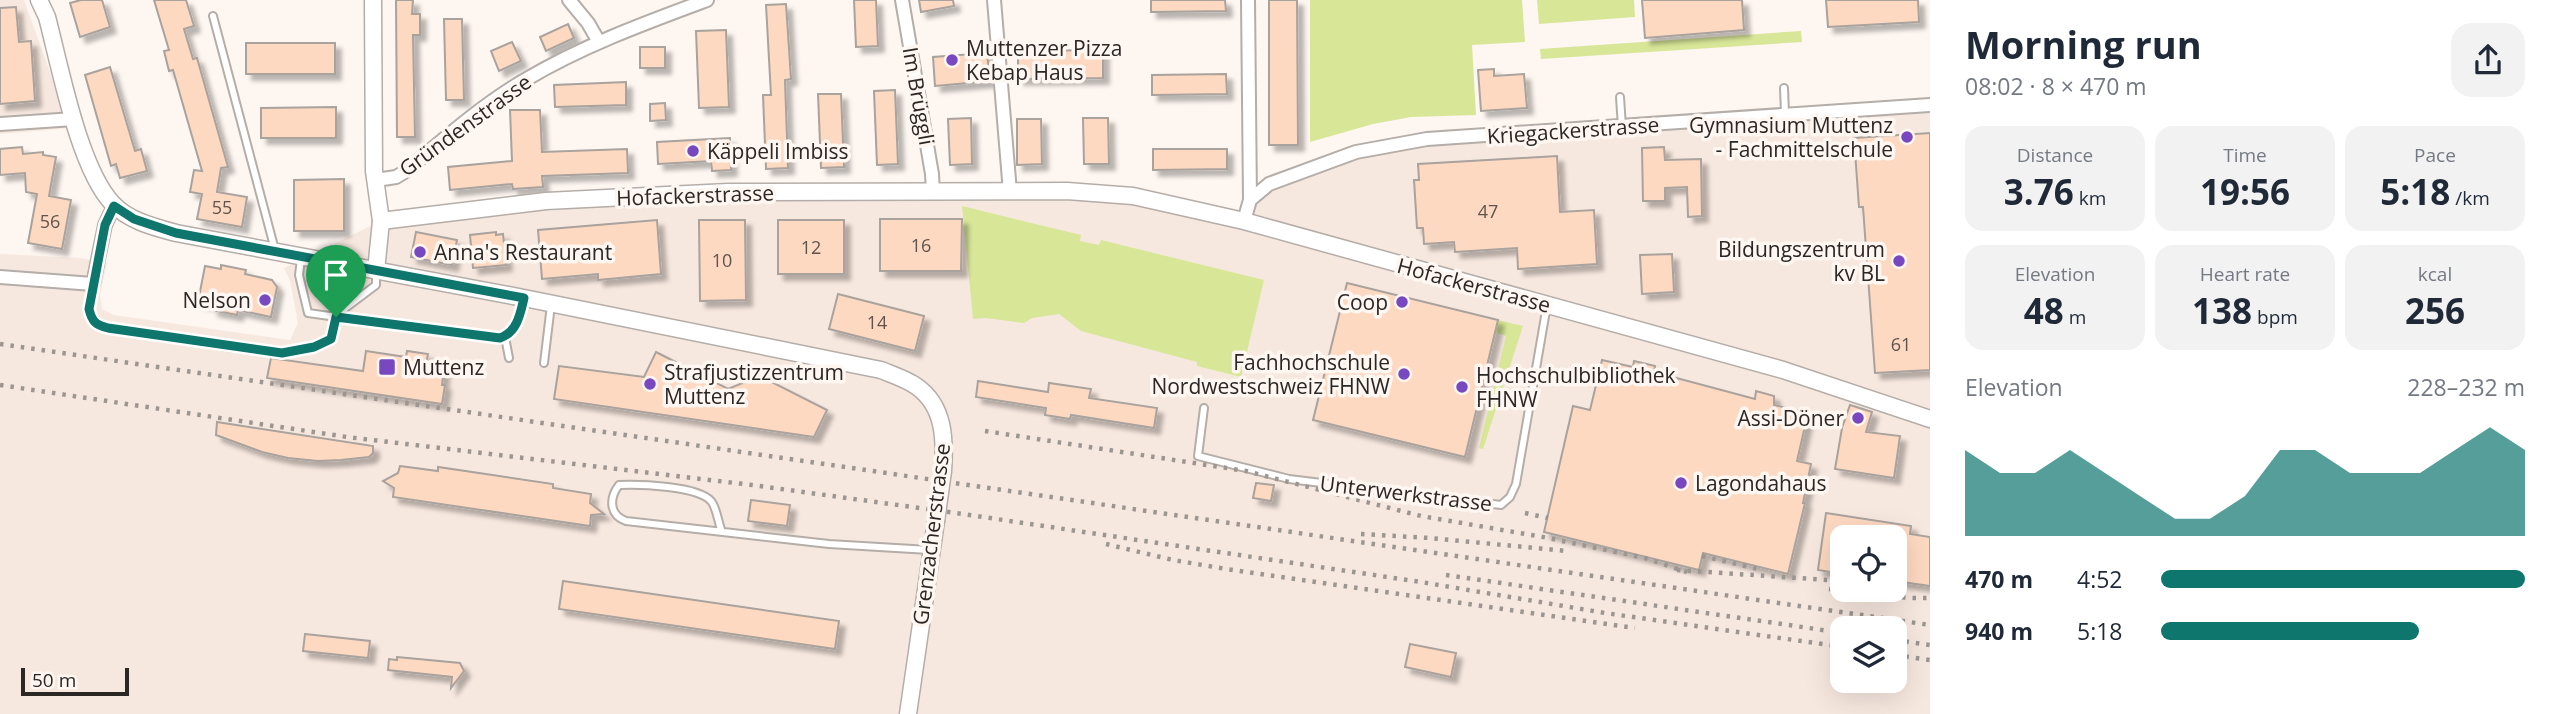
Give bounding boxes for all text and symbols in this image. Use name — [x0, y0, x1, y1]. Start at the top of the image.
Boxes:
text: Morning run — [1965, 18, 2202, 70]
button: share — [2451, 23, 2525, 97]
place label: Muttenzer Pizza Kebap Haus — [966, 34, 1122, 86]
street label: Im Brüggli — [897, 45, 941, 147]
marker: Muttenzer Pizza Kebap Haus — [944, 52, 960, 68]
street label: Gründenstrasse — [393, 68, 537, 182]
text: 08:02 · 8 × 470 m — [1965, 70, 2147, 102]
street label: Kriegackerstrasse — [1486, 110, 1660, 150]
place label: Gymnasium Muttenz - Fachmittelschule — [1689, 111, 1893, 163]
marker: Gymnasium Muttenz - Fachmittelschule — [1899, 129, 1915, 145]
place label: Käppeli Imbiss — [707, 137, 849, 165]
text: Distance — [2017, 142, 2093, 168]
text: Time — [2223, 142, 2267, 168]
text: Pace — [2414, 142, 2456, 168]
marker: Käppeli Imbiss — [685, 143, 701, 159]
text: 3.76 — [2004, 168, 2074, 215]
text: 19:56 — [2200, 168, 2290, 215]
text: 5:18 — [2380, 168, 2450, 215]
street label: Hofackerstrasse — [616, 178, 774, 212]
text: km — [2074, 185, 2106, 211]
text: /km — [2450, 185, 2490, 211]
house number: 55 — [212, 195, 232, 219]
house number: 47 — [1478, 199, 1498, 223]
house number: 56 — [40, 209, 60, 233]
house number: 16 — [911, 233, 931, 257]
house number: 12 — [801, 235, 821, 259]
place label: Bildungszentrum kv BL — [1718, 235, 1885, 287]
place label: Anna's Restaurant — [434, 238, 612, 266]
marker: Anna's Restaurant — [412, 244, 428, 260]
pin — [306, 245, 366, 317]
house number: 10 — [712, 248, 732, 272]
street label: Hofackerstrasse — [1394, 251, 1554, 319]
marker: Bildungszentrum kv BL — [1891, 253, 1907, 269]
icon: arrive — [317, 256, 355, 294]
text: Elevation — [2015, 261, 2095, 287]
text: Heart rate — [2200, 261, 2290, 287]
text: kcal — [2418, 261, 2452, 287]
place label: Nelson — [183, 286, 251, 314]
text: 48 — [2024, 287, 2064, 334]
text: 138 — [2192, 287, 2252, 334]
text: 256 — [2405, 287, 2465, 334]
place label: Coop — [1337, 288, 1388, 316]
marker: Nelson — [257, 292, 273, 308]
marker: Coop — [1394, 294, 1410, 310]
text: m — [2064, 304, 2086, 330]
text: bpm — [2252, 304, 2298, 330]
house number: 14 — [867, 310, 887, 334]
house number: 61 — [1891, 332, 1911, 356]
place label: Fachhochschule Nordwestschweiz FHNW — [1151, 348, 1391, 400]
place label: Muttenz — [403, 353, 484, 381]
marker: Muttenz — [377, 357, 397, 377]
place label: Strafjustizzentrum Muttenz — [664, 358, 844, 410]
place label: Hochschulbibliothek FHNW — [1476, 361, 1676, 413]
marker: Fachhochschule Nordwestschweiz FHNW — [1396, 366, 1412, 382]
text: Elevation — [1965, 371, 2063, 403]
text: 228–232 m — [2407, 371, 2525, 403]
marker: Strafjustizzentrum Muttenz — [642, 376, 658, 392]
marker: Hochschulbibliothek FHNW — [1454, 379, 1470, 395]
place label: Assi-Döner — [1738, 404, 1844, 432]
marker: Assi-Döner — [1850, 410, 1866, 426]
street label: Grenzacherstrasse — [906, 442, 956, 626]
street label: Unterwerkstrasse — [1318, 469, 1494, 517]
place label: Lagondahaus — [1695, 469, 1827, 497]
marker: Lagondahaus — [1673, 475, 1689, 491]
map controls — [1830, 525, 1907, 693]
button: locate — [1830, 525, 1907, 602]
text: 470 m — [1965, 563, 2033, 595]
text: 4:52 — [2077, 563, 2123, 595]
text: 940 m — [1965, 615, 2033, 647]
text: 5:18 — [2077, 615, 2123, 647]
button: layers — [1830, 616, 1907, 693]
scale bar — [21, 665, 130, 697]
text: 50 m — [32, 667, 76, 693]

